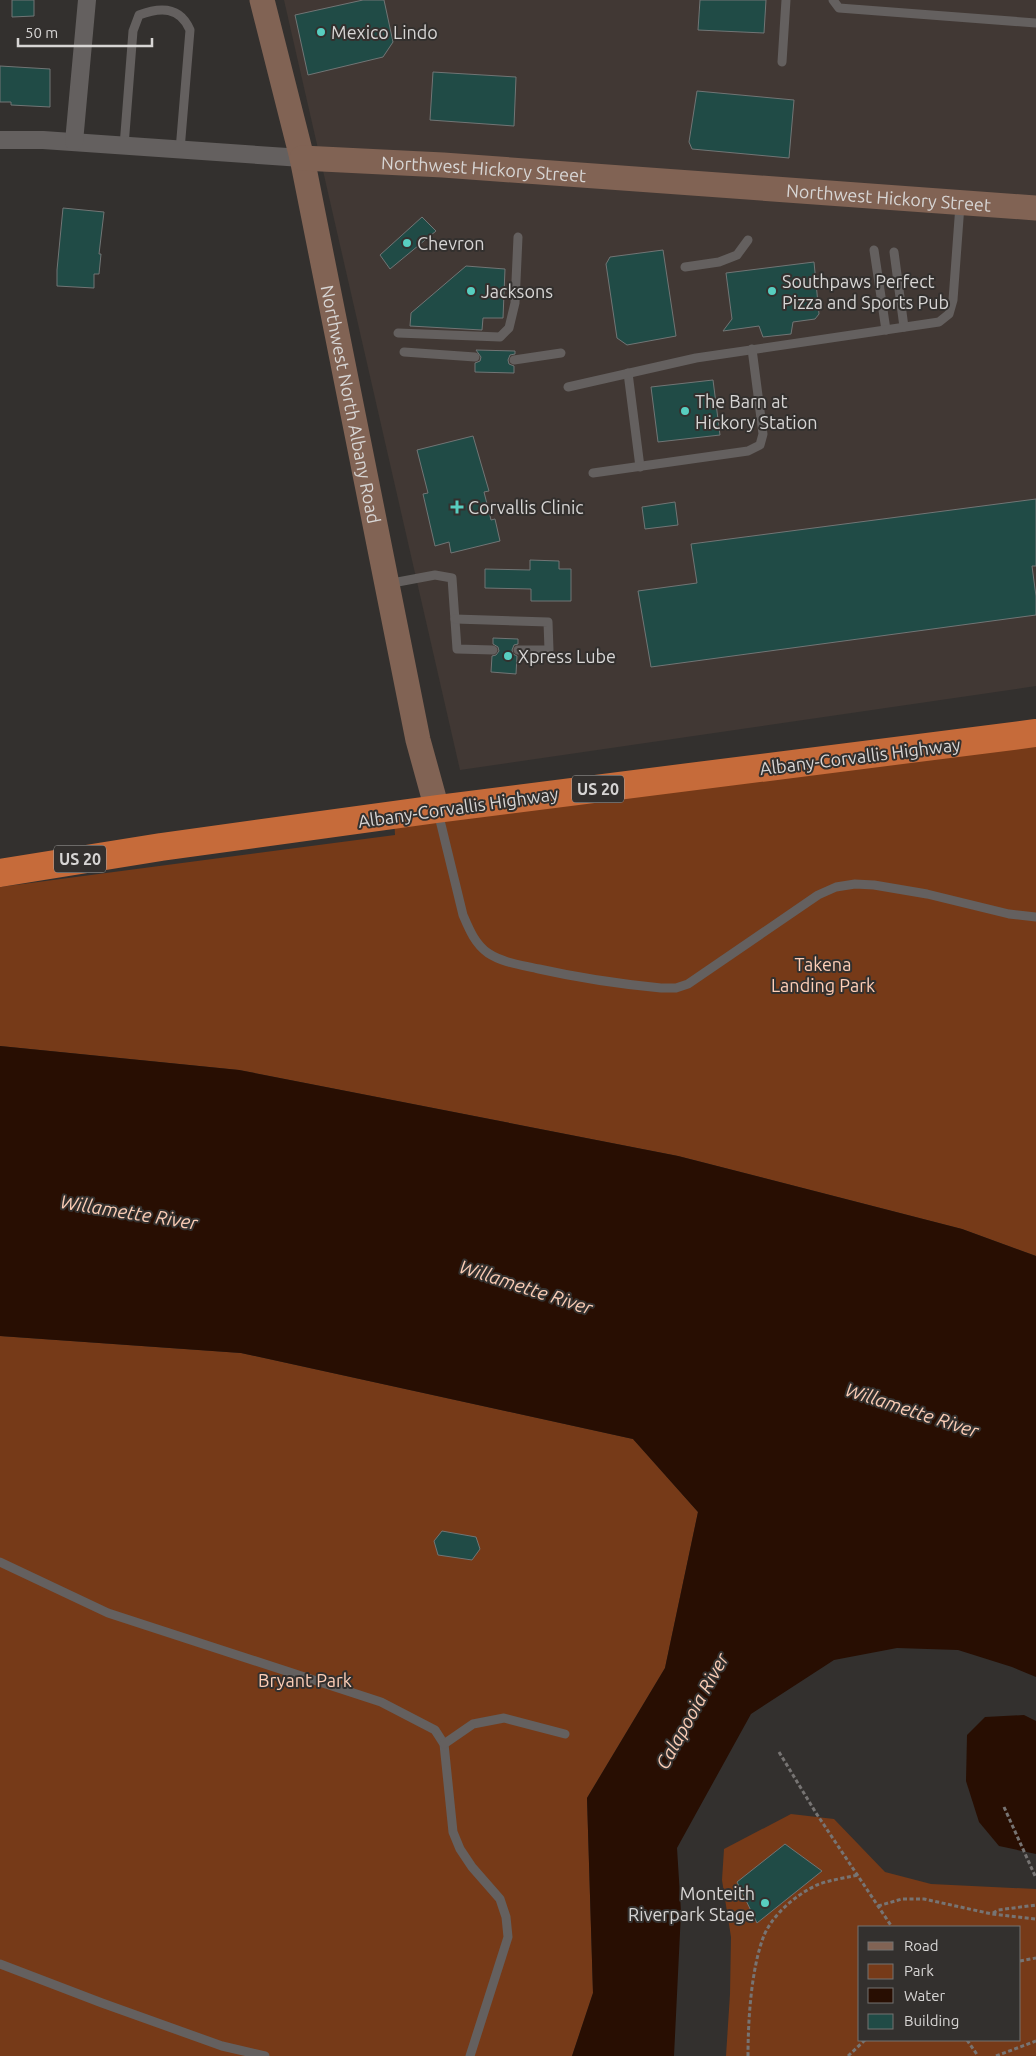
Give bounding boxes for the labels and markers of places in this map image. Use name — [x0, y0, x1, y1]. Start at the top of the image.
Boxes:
place label: Mexico Lindo — [331, 22, 438, 42]
marker: Mexico Lindo — [315, 26, 327, 38]
place label: Chevron — [417, 233, 485, 253]
marker: Chevron — [401, 237, 413, 249]
place label: Southpaws Perfect Pizza and Sports Pub — [782, 271, 949, 312]
place label: Jacksons — [481, 281, 553, 301]
marker: Jacksons — [465, 285, 477, 297]
marker: Southpaws Perfect Pizza and Sports Pub — [766, 285, 778, 297]
place label: The Barn at Hickory Station — [695, 391, 818, 432]
marker: The Barn at Hickory Station — [679, 405, 691, 417]
place label: Corvallis Clinic — [468, 497, 584, 517]
marker: Corvallis Clinic — [450, 500, 464, 514]
place label: Xpress Lube — [518, 646, 616, 666]
marker: Xpress Lube — [502, 650, 514, 662]
place label: Monteith Riverpark Stage — [628, 1883, 755, 1924]
marker: Monteith Riverpark Stage — [759, 1897, 771, 1909]

